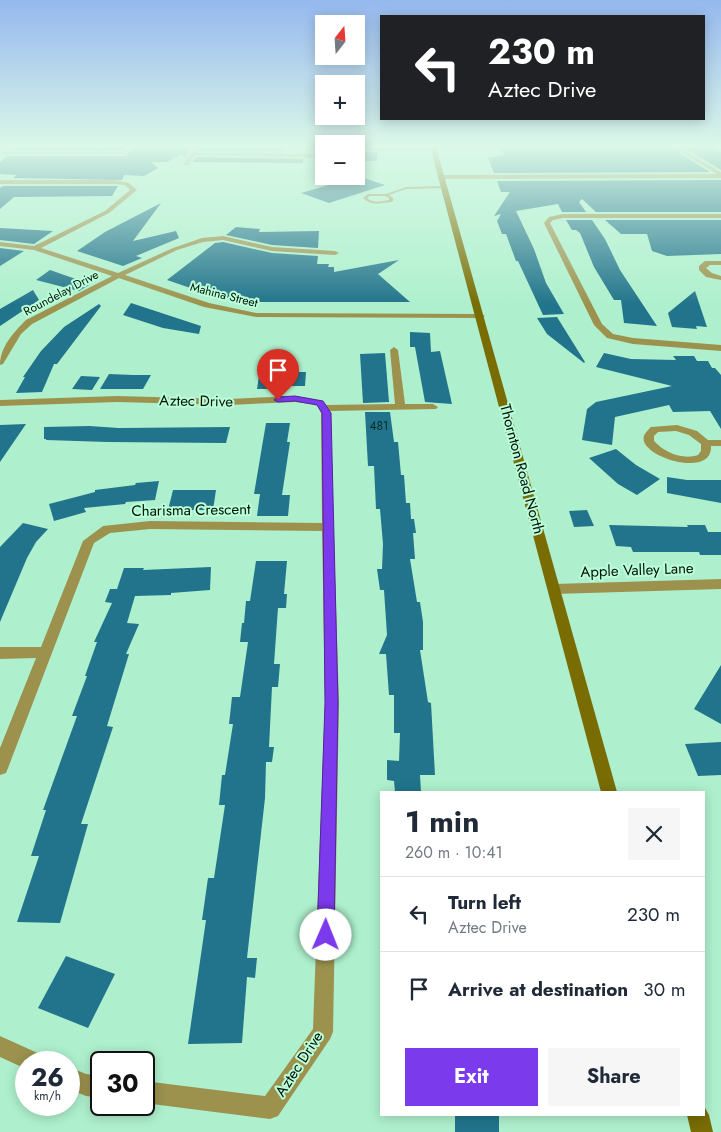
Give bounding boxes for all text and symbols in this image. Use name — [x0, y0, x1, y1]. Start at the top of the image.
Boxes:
north arrow — [315, 15, 365, 65]
map controls — [315, 15, 365, 185]
text: 230 m — [488, 27, 595, 77]
icon: left — [405, 35, 470, 100]
text: Aztec Drive — [488, 73, 596, 105]
button: + — [315, 75, 365, 125]
button: − — [315, 135, 365, 185]
street label: Roundelay Drive — [20, 266, 102, 320]
street label: Mahina Street — [188, 278, 260, 312]
pin — [257, 349, 299, 400]
icon: arrive — [264, 356, 292, 384]
street label: Aztec Drive — [159, 389, 233, 413]
street label: Thornton Road North — [494, 402, 550, 536]
house number: 481 — [370, 417, 388, 435]
street label: Charisma Crescent — [131, 498, 251, 522]
street label: Apple Valley Lane — [580, 557, 694, 583]
text: 1 min — [405, 800, 479, 843]
button: close — [628, 808, 680, 860]
text: 260 m · 10:41 — [405, 841, 503, 864]
text: Turn left — [448, 889, 521, 916]
icon: left — [405, 900, 433, 928]
text: 230 m — [627, 901, 680, 928]
position arrow — [299, 908, 351, 960]
text: Aztec Drive — [448, 916, 527, 939]
icon: arrive — [405, 975, 433, 1003]
text: Arrive at destination — [448, 976, 628, 1003]
text: 30 m — [643, 976, 686, 1003]
street label: Aztec Drive — [270, 1027, 328, 1101]
button: Exit — [405, 1048, 538, 1106]
button: Share — [548, 1048, 680, 1106]
speed limit sign: 30 — [90, 1051, 155, 1116]
text: 26 — [31, 1059, 64, 1095]
text: km/h — [34, 1087, 61, 1105]

